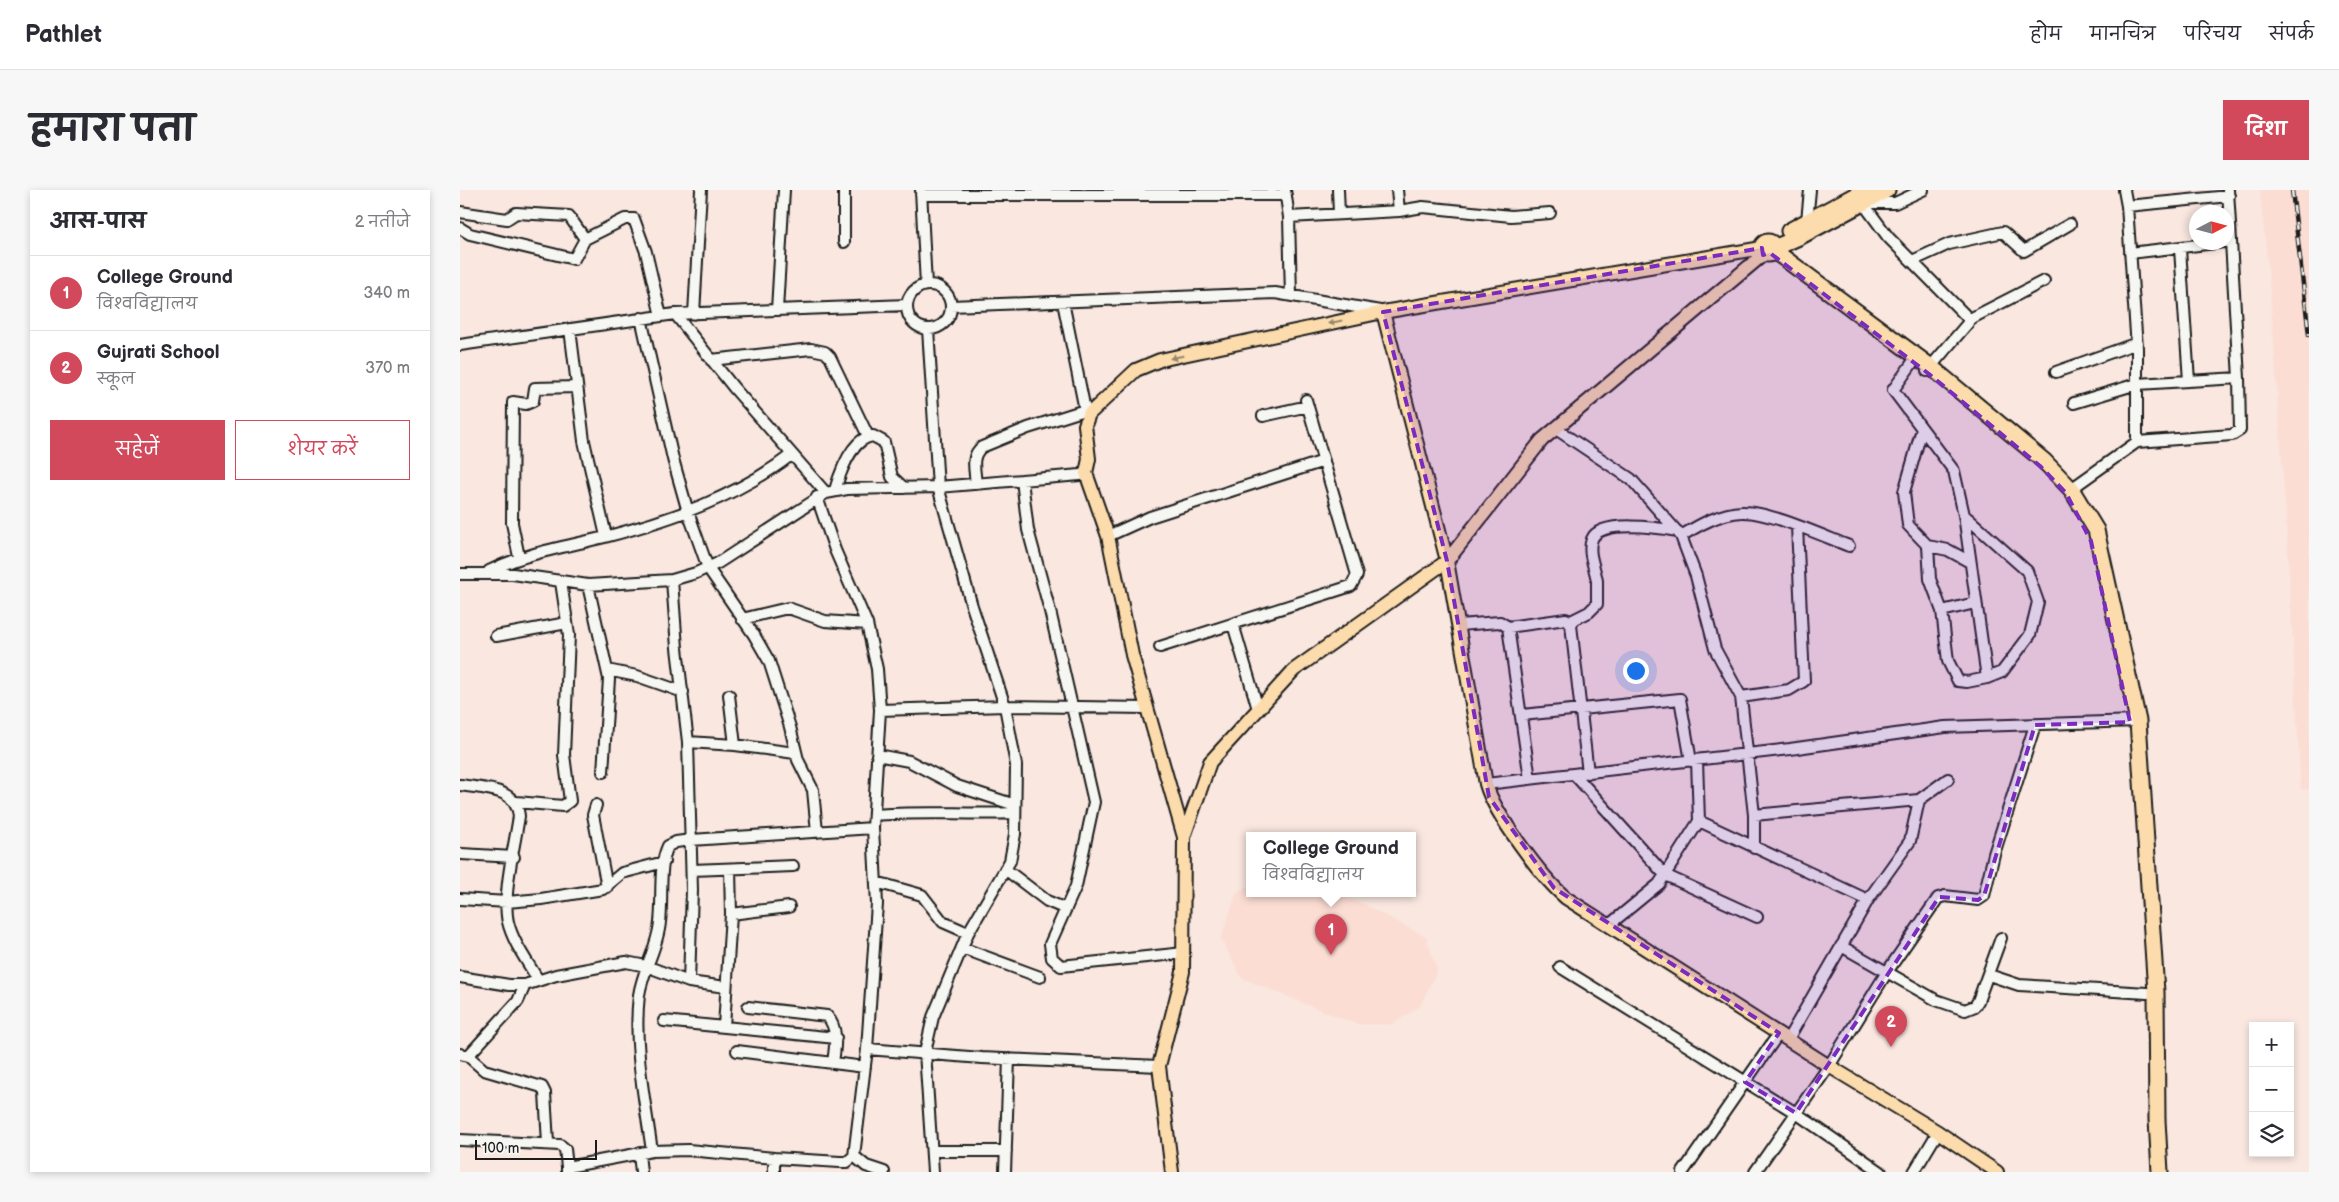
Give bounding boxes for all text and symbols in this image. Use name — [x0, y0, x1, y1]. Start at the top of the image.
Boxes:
text: Pathlet — [25, 20, 102, 49]
text: होम — [2030, 24, 2062, 45]
text: मानचित्र — [2090, 24, 2156, 45]
text: परिचय — [2184, 24, 2241, 45]
text: संपर्क — [2269, 24, 2314, 45]
button: दिशा — [2223, 100, 2309, 160]
text: हमारा पता — [30, 108, 195, 151]
north arrow — [2189, 205, 2234, 250]
text: आस-पास — [50, 209, 146, 234]
text: 2 नतीजे — [355, 213, 410, 232]
text: College Ground — [97, 266, 233, 289]
text: 1 — [63, 284, 69, 303]
text: 340 m — [363, 284, 410, 303]
text: विश्वविद्यालय — [97, 295, 197, 314]
one-way arrow — [1328, 318, 1343, 326]
text: Gujrati School — [97, 341, 220, 364]
one-way arrow — [1169, 353, 1184, 361]
text: 2 — [61, 359, 71, 378]
text: 370 m — [365, 359, 410, 378]
text: स्कूल — [97, 370, 135, 389]
button: सहेजें — [50, 420, 225, 480]
button: शेयर करें — [235, 420, 410, 480]
your location — [1623, 658, 1649, 684]
popup — [1246, 832, 1416, 897]
text: College Ground — [1263, 837, 1399, 860]
text: विश्वविद्यालय — [1263, 866, 1363, 885]
pin: 1 — [1315, 914, 1347, 955]
pin: 2 — [1875, 1006, 1907, 1047]
map controls — [2249, 1022, 2294, 1157]
button: + — [2249, 1022, 2294, 1067]
button: − — [2249, 1067, 2294, 1112]
button: layers — [2249, 1112, 2294, 1157]
scale bar — [475, 1137, 598, 1160]
text: 100 m — [482, 1140, 519, 1157]

